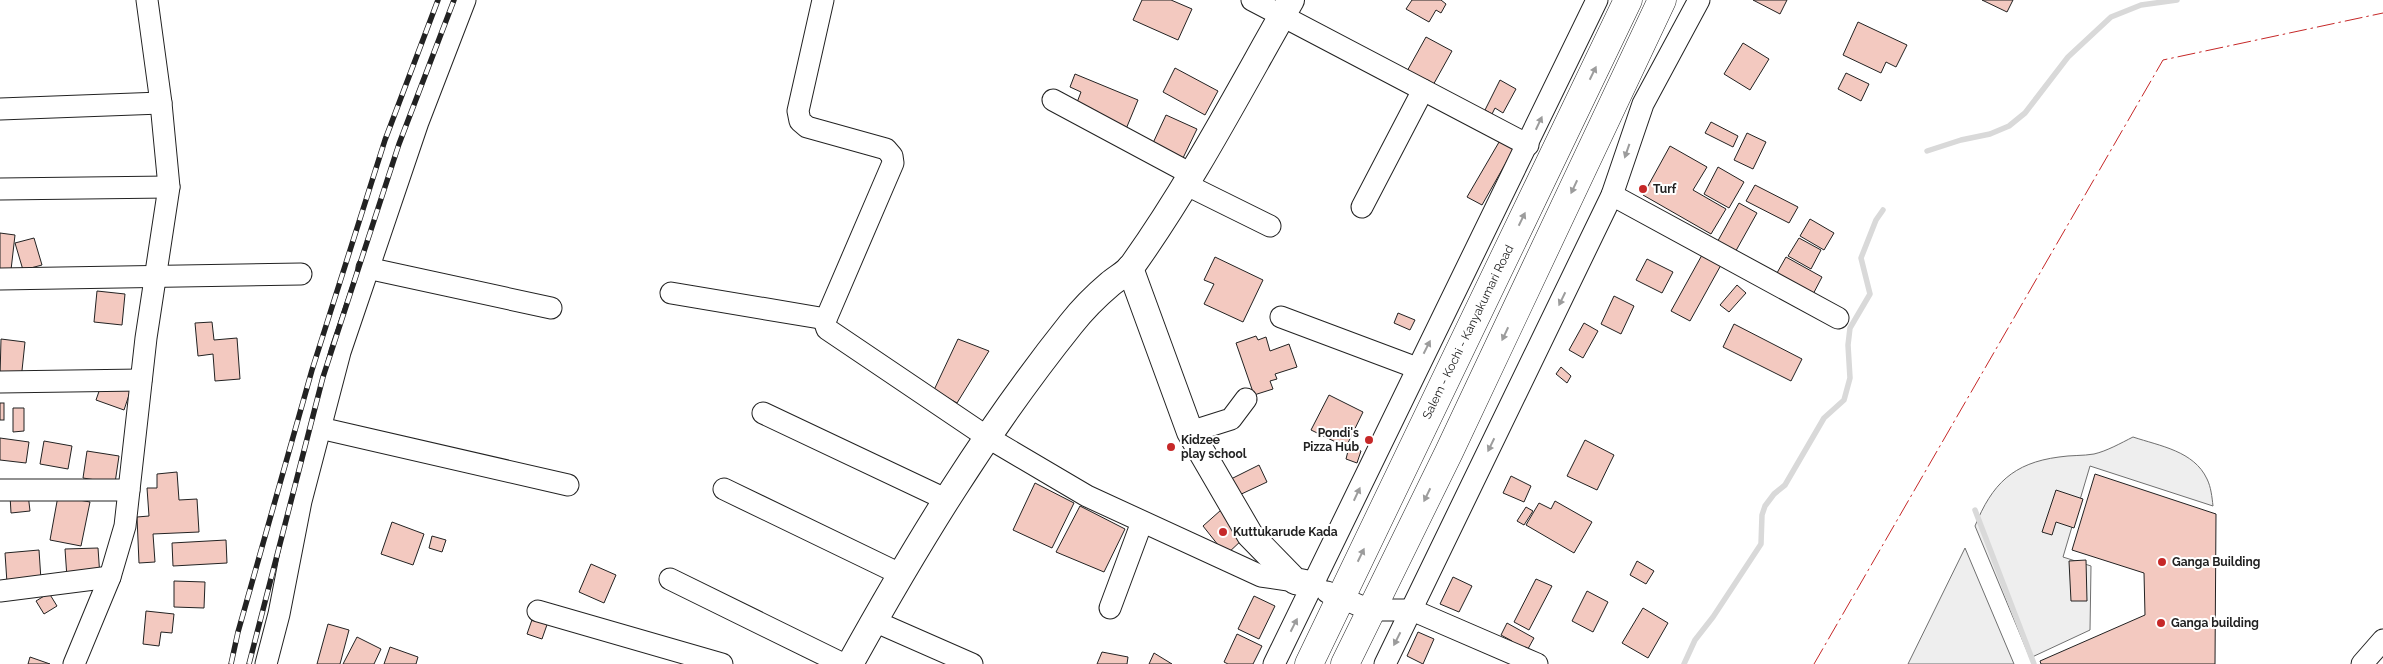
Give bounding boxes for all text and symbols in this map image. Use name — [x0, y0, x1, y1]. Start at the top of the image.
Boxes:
one-way arrow — [1589, 66, 1597, 80]
one-way arrow — [1535, 116, 1543, 131]
one-way arrow — [1623, 143, 1630, 158]
one-way arrow — [1570, 179, 1578, 194]
place label: Turf — [1653, 182, 1677, 196]
marker: Turf — [1637, 183, 1649, 195]
one-way arrow — [1518, 212, 1526, 226]
street label: Salem - Kochi - Kanyakumari Road — [1420, 243, 1516, 421]
one-way arrow — [1557, 292, 1565, 306]
one-way arrow — [1500, 326, 1509, 341]
one-way arrow — [1423, 340, 1431, 354]
place label: Pondi's Pizza Hub — [1303, 426, 1359, 454]
place label: Kidzee play school — [1181, 433, 1247, 461]
marker: Pondi's Pizza Hub — [1363, 434, 1375, 446]
one-way arrow — [1487, 438, 1495, 453]
marker: Kidzee play school — [1165, 441, 1177, 453]
one-way arrow — [1353, 487, 1361, 501]
one-way arrow — [1423, 488, 1431, 502]
place label: Kuttukarude Kada — [1233, 525, 1338, 539]
marker: Kuttukarude Kada — [1217, 526, 1229, 538]
one-way arrow — [1357, 548, 1365, 562]
place label: Ganga Building — [2172, 555, 2260, 569]
marker: Ganga Building — [2156, 556, 2168, 568]
place label: Ganga building — [2171, 616, 2259, 630]
one-way arrow — [1290, 617, 1298, 632]
marker: Ganga building — [2155, 617, 2167, 629]
one-way arrow — [1393, 632, 1401, 646]

